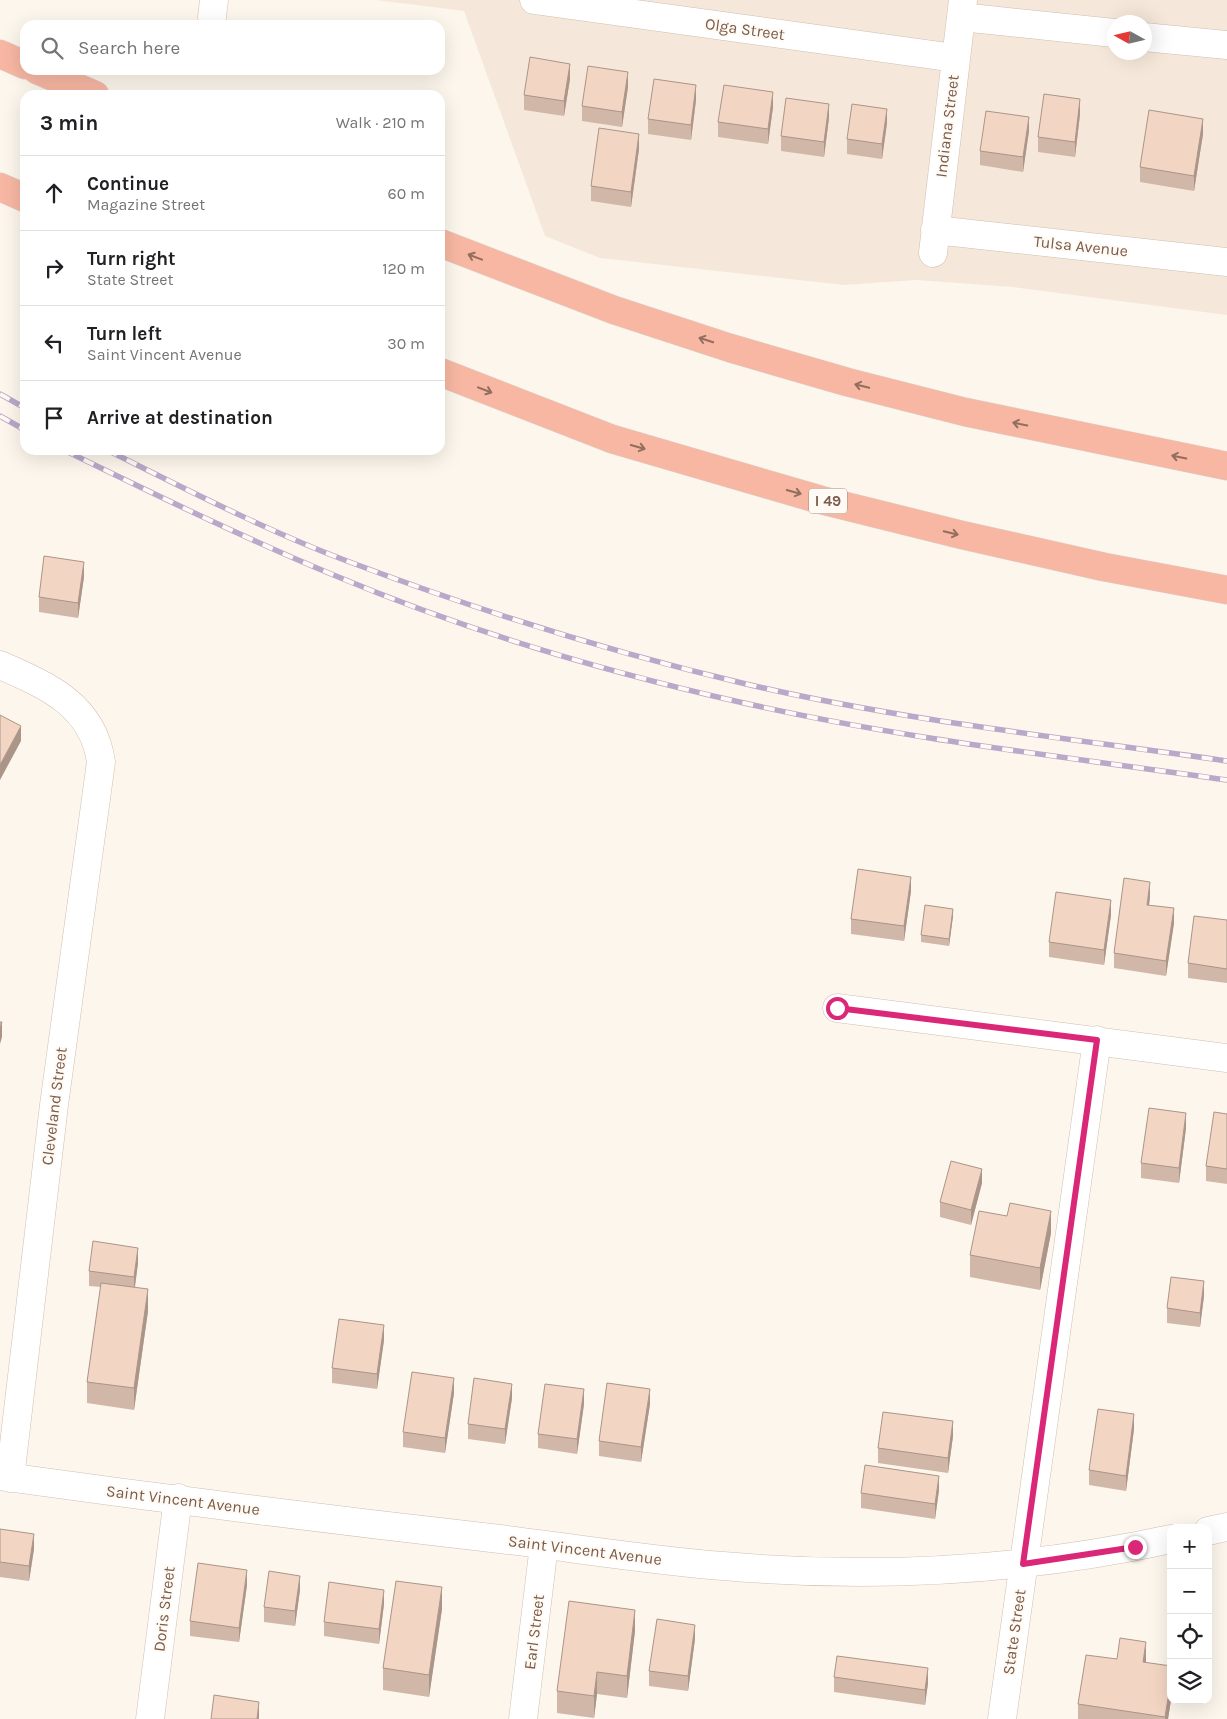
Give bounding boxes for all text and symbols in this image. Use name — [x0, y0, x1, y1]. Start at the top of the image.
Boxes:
street label: Olga Street — [704, 14, 786, 44]
north arrow — [1107, 15, 1152, 60]
search box — [20, 20, 445, 75]
icon: search — [38, 34, 66, 62]
text: Search here — [78, 37, 180, 59]
street label: Indiana Street — [931, 74, 963, 178]
text: 3 min — [40, 111, 98, 135]
text: Walk · 210 m — [336, 113, 425, 132]
text: Continue — [87, 173, 169, 195]
icon: ahead — [40, 179, 68, 207]
text: 60 m — [388, 184, 425, 203]
text: Magazine Street — [87, 195, 205, 214]
street label: Tulsa Avenue — [1033, 232, 1129, 260]
text: Turn right — [87, 248, 176, 270]
one-way arrow — [468, 252, 483, 261]
icon: right — [40, 254, 68, 282]
text: 120 m — [382, 259, 425, 278]
text: State Street — [87, 270, 173, 289]
text: Turn left — [87, 323, 162, 345]
icon: left — [40, 329, 68, 357]
text: 30 m — [387, 334, 425, 353]
one-way arrow — [699, 335, 714, 344]
text: Saint Vincent Avenue — [87, 345, 242, 364]
one-way arrow — [854, 381, 870, 390]
one-way arrow — [477, 386, 493, 395]
icon: arrive — [40, 404, 68, 432]
text: Arrive at destination — [87, 407, 273, 429]
one-way arrow — [1012, 418, 1028, 428]
one-way arrow — [629, 442, 645, 452]
one-way arrow — [1172, 451, 1188, 461]
one-way arrow — [785, 487, 801, 497]
road number: I 49 — [809, 488, 847, 514]
one-way arrow — [943, 528, 959, 538]
route start — [826, 997, 849, 1020]
street label: Cleveland Street — [37, 1046, 71, 1166]
street label: Saint Vincent Avenue — [105, 1481, 261, 1519]
map controls — [1167, 1524, 1212, 1704]
button: + — [1167, 1524, 1212, 1569]
street label: Saint Vincent Avenue — [507, 1531, 663, 1569]
route end — [1124, 1536, 1147, 1559]
street label: Doris Street — [149, 1565, 179, 1653]
button: − — [1167, 1569, 1212, 1614]
street label: State Street — [999, 1588, 1029, 1676]
street label: Earl Street — [520, 1593, 548, 1671]
button: locate — [1167, 1614, 1212, 1659]
button: layers — [1167, 1659, 1212, 1704]

